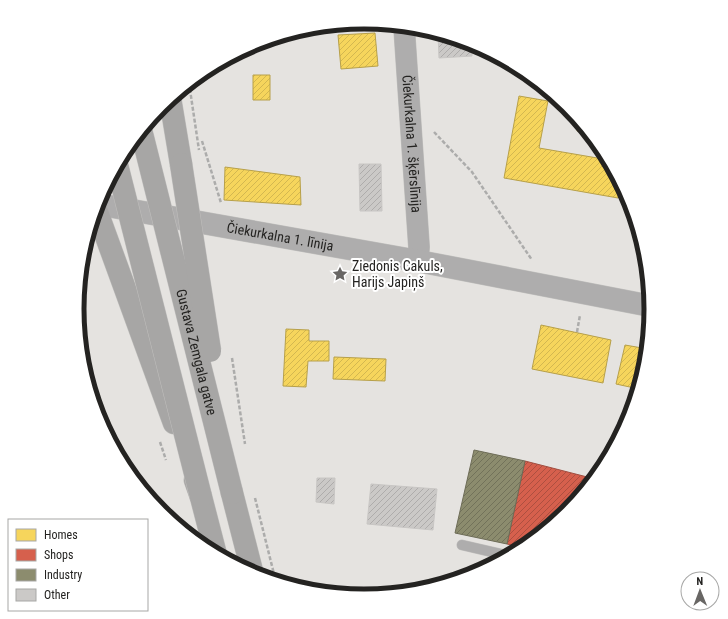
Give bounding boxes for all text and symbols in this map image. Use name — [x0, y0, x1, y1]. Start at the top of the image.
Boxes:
street label: Čiekurkalna 1. šķērslīnija — [399, 74, 425, 213]
street label: Čiekurkalna 1. līnija — [225, 218, 335, 254]
place label: Ziedonis Cakuls, Harijs Japiņš — [352, 258, 443, 291]
place icon: Ziedonis Cakuls, Harijs Japiņš — [331, 265, 349, 283]
street label: Gustava Zemgala gatve — [173, 287, 220, 417]
legend — [8, 519, 148, 611]
text: Homes — [44, 528, 78, 542]
text: Shops — [44, 548, 73, 562]
text: Industry — [44, 568, 82, 582]
north arrow — [680, 571, 720, 611]
text: N — [696, 575, 704, 588]
text: Other — [44, 588, 70, 602]

